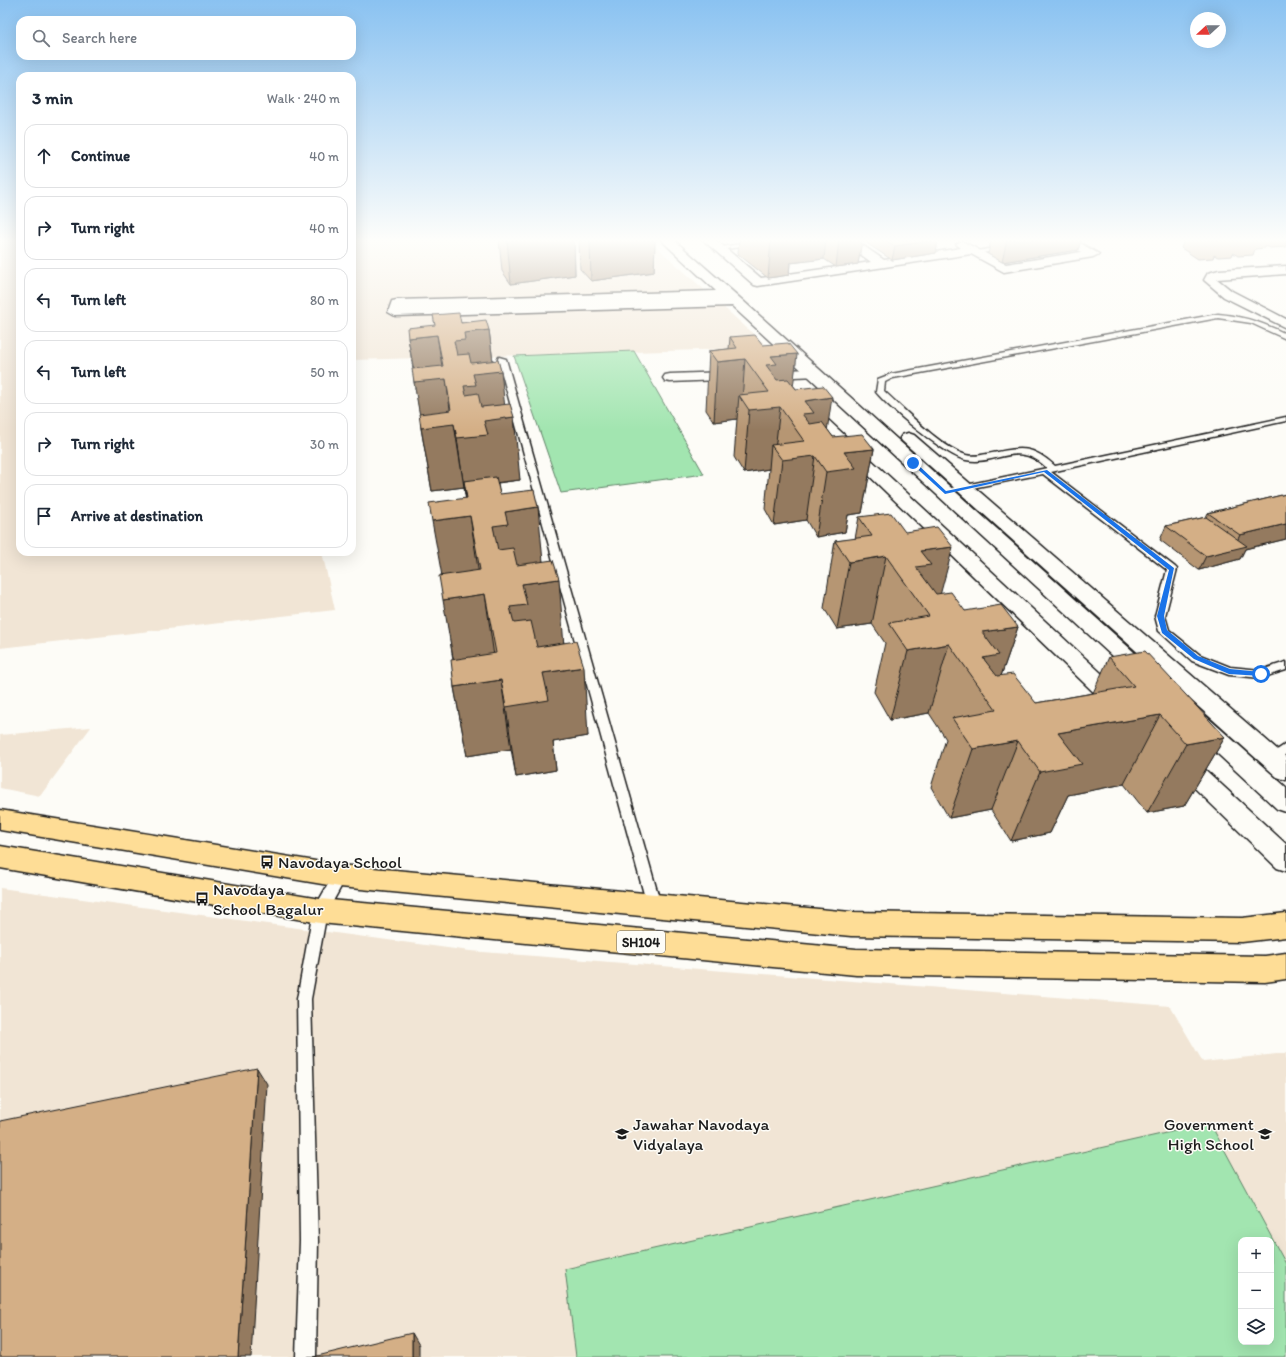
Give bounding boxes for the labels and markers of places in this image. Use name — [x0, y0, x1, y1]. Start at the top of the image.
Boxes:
place label: Navodaya School — [278, 852, 402, 872]
bus stop icon: Navodaya School — [259, 854, 275, 870]
place label: Navodaya School Bagalur — [213, 879, 324, 919]
bus stop icon: Navodaya School Bagalur — [194, 891, 210, 907]
place label: Jawahar Navodaya Vidyalaya — [633, 1114, 770, 1154]
place label: Government High School — [1164, 1114, 1254, 1154]
school or university icon: Jawahar Navodaya Vidyalaya — [614, 1126, 630, 1142]
school or university icon: Government High School — [1257, 1126, 1273, 1142]

